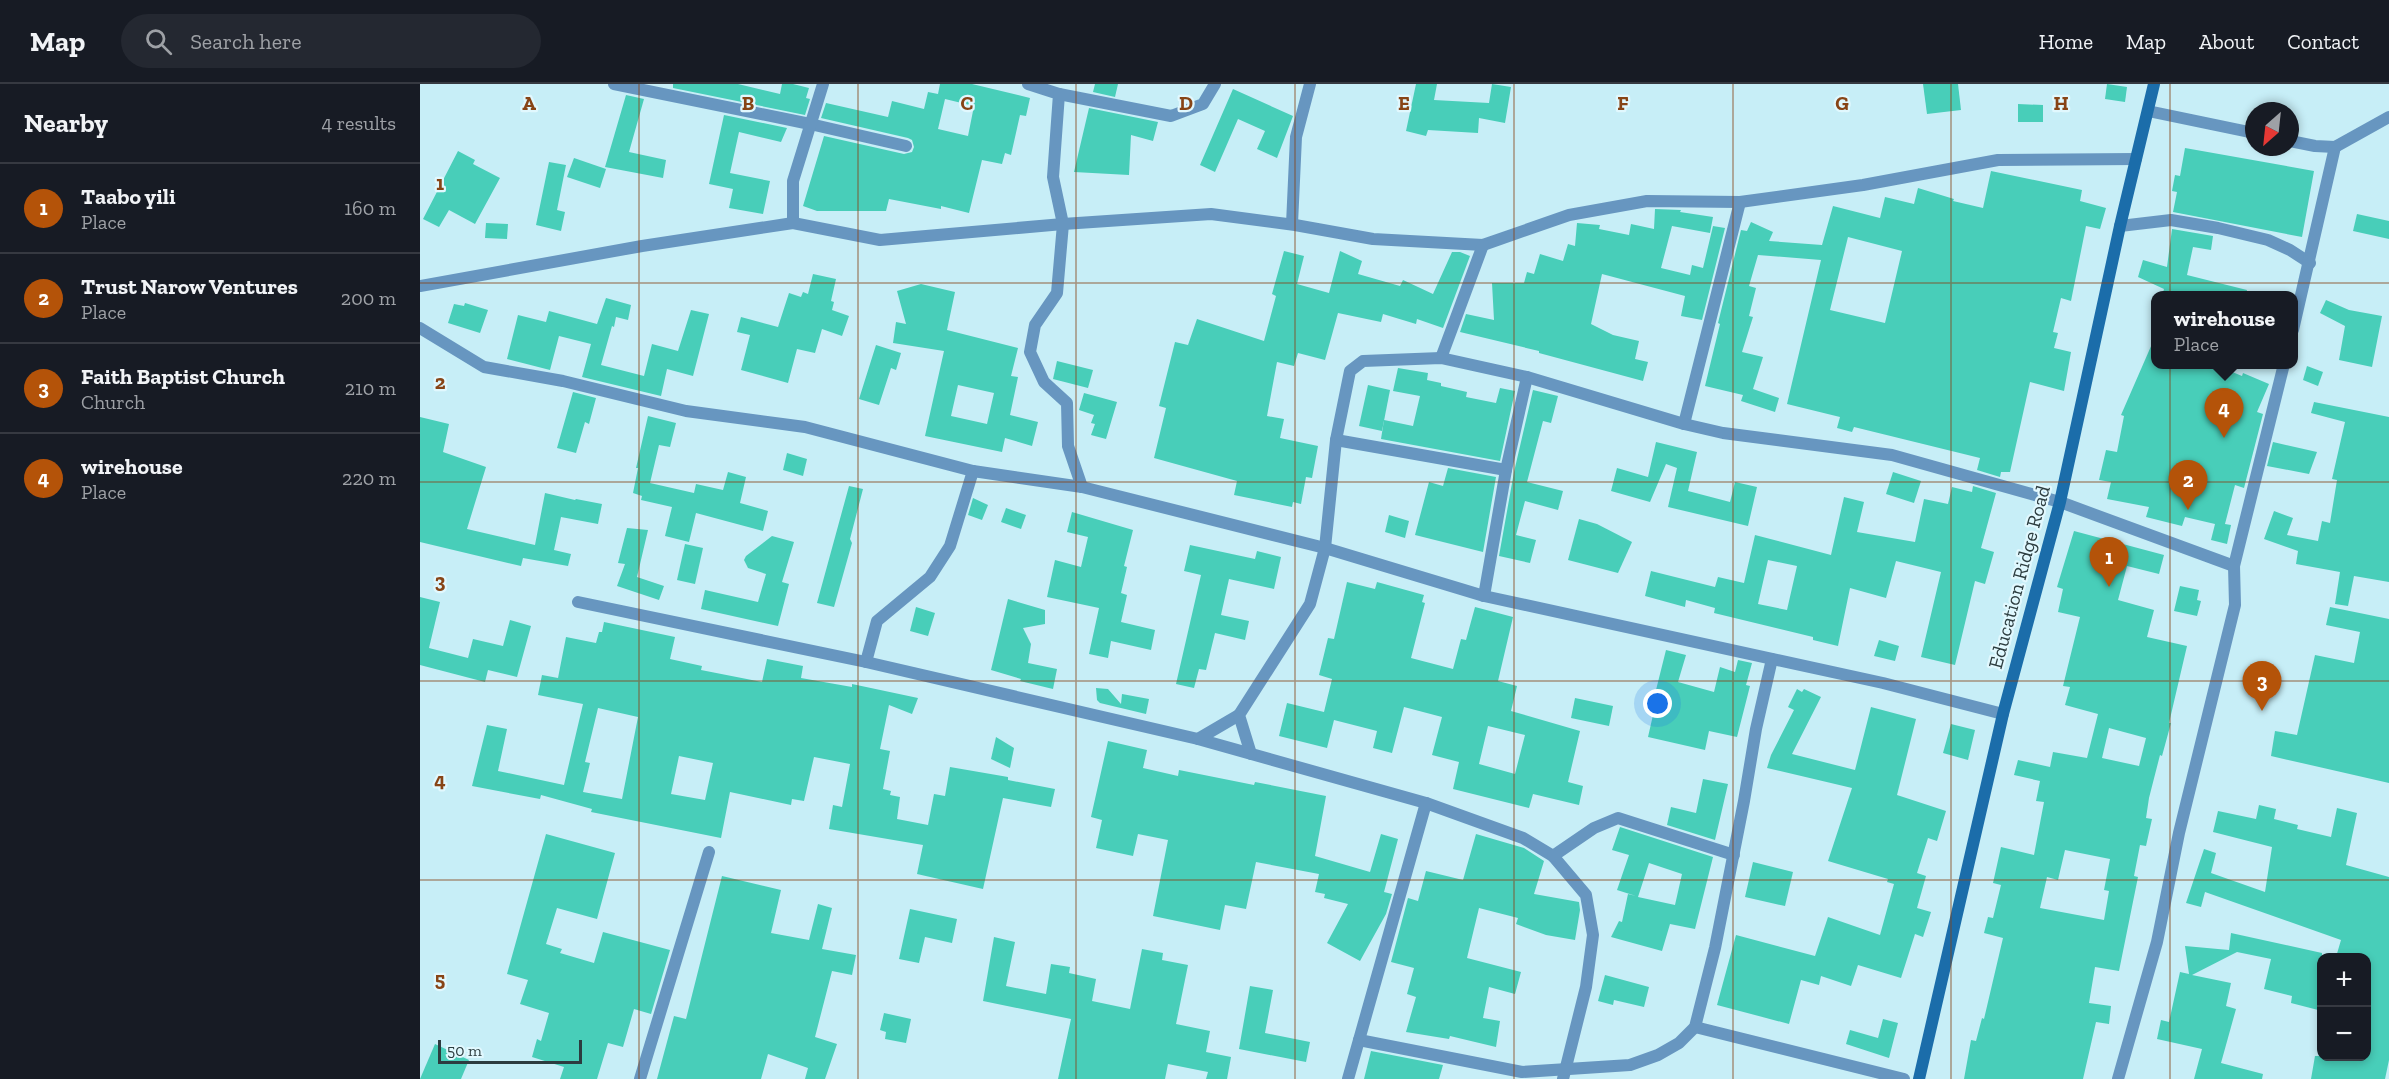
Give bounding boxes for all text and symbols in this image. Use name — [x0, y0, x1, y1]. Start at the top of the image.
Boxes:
search box — [121, 14, 541, 68]
text: Map — [30, 25, 85, 58]
icon: search — [142, 25, 175, 58]
text: Search here — [190, 28, 302, 55]
text: Home — [2039, 29, 2093, 54]
text: Map — [2126, 29, 2166, 54]
text: About — [2199, 29, 2254, 54]
text: Contact — [2287, 29, 2359, 54]
text: A — [522, 91, 536, 115]
text: B — [742, 91, 754, 115]
text: C — [961, 91, 974, 115]
text: D — [1179, 91, 1193, 115]
text: E — [1398, 91, 1410, 115]
text: F — [1617, 91, 1629, 115]
text: G — [1835, 91, 1849, 115]
text: H — [2053, 91, 2069, 115]
north arrow — [2245, 102, 2299, 156]
text: Nearby — [24, 107, 108, 139]
text: 4 results — [321, 111, 396, 135]
text: 1 — [436, 171, 444, 195]
text: Taabo yili — [81, 183, 176, 210]
text: 1 — [39, 196, 48, 220]
text: 160 m — [344, 196, 396, 220]
text: Place — [81, 210, 126, 234]
text: Trust Narow Ventures — [81, 273, 298, 300]
text: 2 — [38, 286, 49, 310]
text: 200 m — [341, 286, 396, 310]
popup — [2151, 291, 2298, 369]
text: Place — [81, 300, 126, 324]
text: wirehouse — [2174, 305, 2275, 332]
text: Place — [2174, 332, 2219, 356]
text: Faith Baptist Church — [81, 363, 285, 390]
text: 2 — [435, 370, 446, 394]
text: 3 — [38, 376, 49, 400]
text: 210 m — [345, 376, 396, 400]
pin: 4 — [2204, 388, 2244, 438]
text: Church — [81, 390, 145, 414]
text: wirehouse — [81, 453, 183, 480]
pin: 2 — [2168, 460, 2208, 510]
text: 4 — [38, 466, 49, 490]
text: 220 m — [342, 466, 396, 490]
text: Place — [81, 480, 126, 504]
street label: Education Ridge Road — [1983, 483, 2055, 671]
pin: 1 — [2090, 538, 2128, 587]
text: 3 — [435, 569, 446, 593]
pin: 3 — [2242, 662, 2282, 711]
your location — [1643, 689, 1672, 718]
text: 4 — [434, 768, 446, 792]
map controls — [2317, 953, 2371, 1061]
button: + — [2317, 953, 2371, 1007]
text: 5 — [435, 967, 445, 991]
button: − — [2317, 1007, 2371, 1061]
scale bar — [438, 1037, 582, 1064]
text: 50 m — [447, 1041, 482, 1060]

